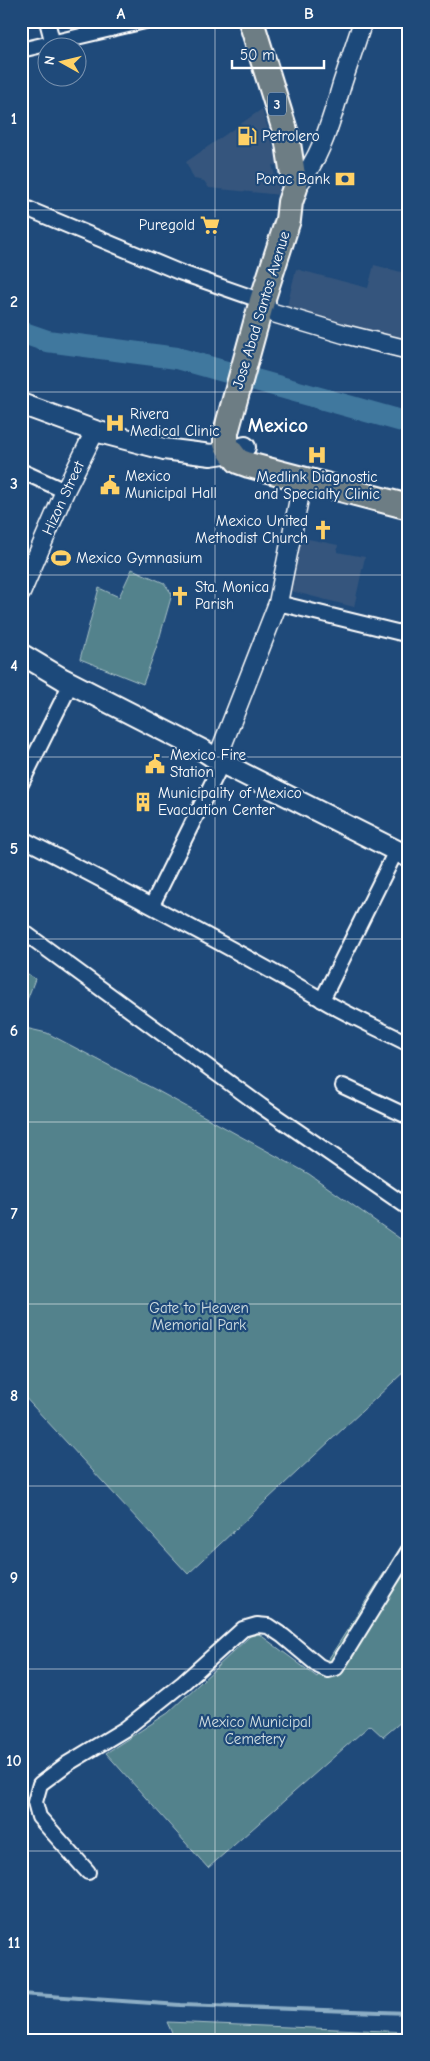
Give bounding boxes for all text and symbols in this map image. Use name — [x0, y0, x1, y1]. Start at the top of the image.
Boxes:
text: A — [117, 5, 126, 23]
text: B — [304, 5, 314, 23]
north arrow — [38, 38, 88, 88]
scale bar — [232, 38, 325, 70]
text: 50 m — [240, 46, 275, 64]
text: N — [41, 55, 59, 66]
road number: 3 — [268, 92, 286, 116]
text: 1 — [11, 110, 17, 128]
fuel station icon: Petrolero — [236, 125, 258, 147]
place label: Petrolero — [262, 127, 320, 145]
bank icon: Porac Bank — [334, 168, 356, 190]
place label: Porac Bank — [256, 170, 331, 188]
supermarket icon: Puregold — [199, 214, 221, 236]
place label: Puregold — [139, 216, 195, 234]
street label: Jose Abad Santos Avenue — [228, 229, 294, 391]
text: 2 — [10, 293, 18, 311]
place label: Rivera Medical Clinic — [130, 405, 220, 440]
hospital icon: Rivera Medical Clinic — [104, 412, 126, 434]
district label: Mexico — [248, 414, 308, 437]
hospital icon: Medlink Diagnostic and Specialty Clinic — [306, 444, 328, 466]
street label: Hizon Street — [38, 458, 88, 538]
place label: Mexico Municipal Hall — [125, 467, 217, 502]
place label: Medlink Diagnostic and Specialty Clinic — [254, 468, 380, 503]
public building icon: Mexico Municipal Hall — [99, 474, 121, 496]
text: 3 — [10, 475, 18, 493]
place label: Mexico United Methodist Church — [195, 512, 308, 547]
church icon: Mexico United Methodist Church — [312, 519, 334, 541]
sports icon: Mexico Gymnasium — [50, 547, 72, 569]
place label: Mexico Gymnasium — [76, 549, 202, 567]
place label: Sta. Monica Parish — [195, 578, 269, 613]
church icon: Sta. Monica Parish — [169, 585, 191, 607]
text: 4 — [10, 657, 18, 675]
place label: Mexico Fire Station — [170, 746, 246, 781]
public building icon: Mexico Fire Station — [144, 753, 166, 775]
place label: Municipality of Mexico Evacuation Center — [158, 784, 302, 819]
building icon: Municipality of Mexico Evacuation Center — [132, 791, 154, 813]
text: 5 — [10, 840, 18, 858]
text: 6 — [10, 1022, 18, 1040]
text: 7 — [10, 1205, 18, 1223]
park label: Gate to Heaven Memorial Park — [149, 1299, 249, 1334]
text: 8 — [10, 1387, 18, 1405]
text: 9 — [10, 1569, 18, 1587]
park label: Mexico Municipal Cemetery — [199, 1713, 311, 1748]
text: 10 — [6, 1752, 22, 1770]
text: 11 — [8, 1934, 20, 1952]

